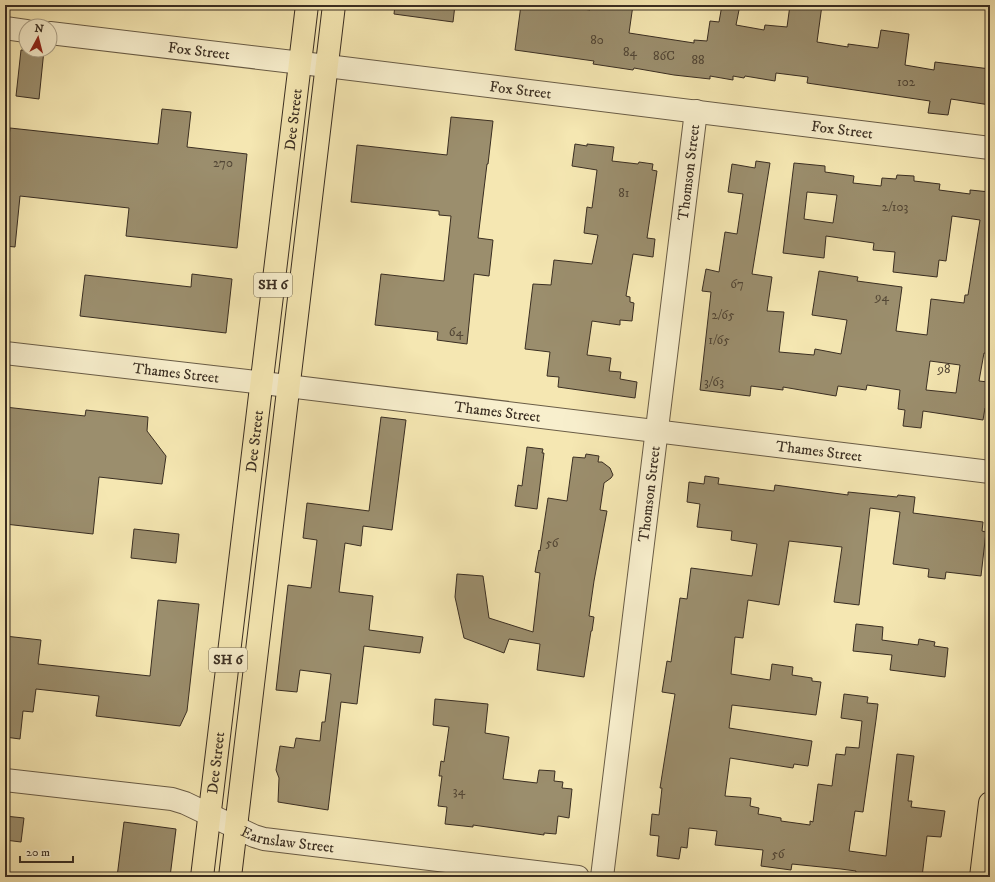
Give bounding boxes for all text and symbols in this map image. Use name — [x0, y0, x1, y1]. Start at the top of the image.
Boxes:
north arrow — [18, 18, 58, 58]
text: N — [34, 22, 44, 37]
house number: 80 — [590, 32, 604, 48]
street label: Fox Street — [167, 38, 231, 64]
house number: 84 — [623, 44, 638, 60]
house number: 86C — [653, 48, 675, 64]
house number: 88 — [691, 52, 705, 68]
house number: 102 — [897, 74, 916, 90]
street label: Fox Street — [489, 77, 553, 103]
street label: Dee Street — [280, 87, 306, 152]
street label: Fox Street — [810, 116, 874, 143]
street label: Thomson Street — [673, 123, 704, 221]
house number: 270 — [213, 155, 233, 171]
house number: 81 — [618, 185, 630, 201]
house number: 2/103 — [882, 199, 908, 215]
road number: SH 6 — [254, 273, 292, 297]
house number: 67 — [730, 276, 744, 292]
house number: 94 — [874, 289, 889, 305]
house number: 2/65 — [711, 307, 735, 323]
house number: 64 — [449, 324, 464, 340]
house number: 1/65 — [708, 332, 730, 348]
street label: Thames Street — [132, 358, 220, 387]
house number: 98 — [937, 361, 951, 377]
house number: 3/63 — [704, 374, 724, 390]
street label: Thames Street — [453, 397, 542, 426]
street label: Dee Street — [241, 409, 268, 473]
street label: Thames Street — [775, 436, 864, 466]
street label: Thomson Street — [634, 445, 664, 543]
house number: 56 — [545, 535, 560, 551]
road number: SH 6 — [209, 648, 247, 672]
street label: Dee Street — [203, 731, 229, 795]
house number: 34 — [453, 783, 466, 799]
street label: Earnslaw Street — [238, 822, 336, 857]
scale bar — [20, 838, 73, 864]
text: 20 m — [26, 845, 50, 860]
house number: 56 — [771, 846, 786, 862]

